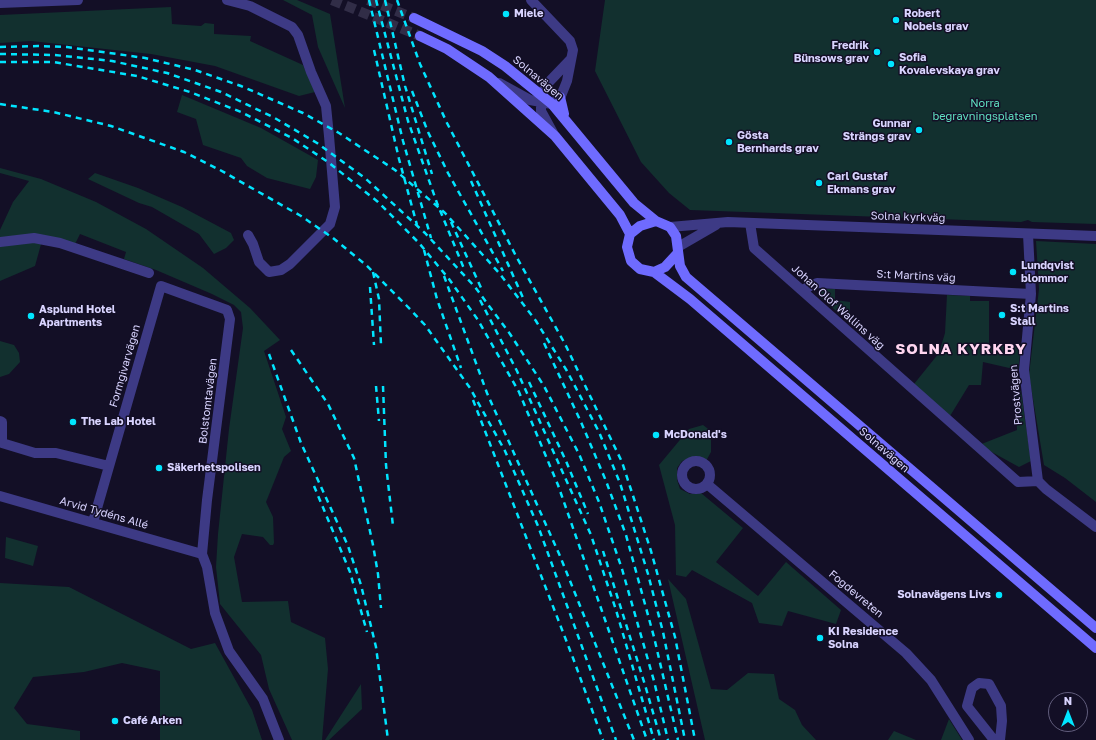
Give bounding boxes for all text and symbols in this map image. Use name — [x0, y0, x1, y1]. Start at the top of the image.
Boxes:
place label: Miele — [514, 7, 543, 21]
place label: Robert Nobels grav — [904, 7, 969, 33]
marker: Miele — [501, 9, 511, 19]
marker: Robert Nobels grav — [891, 15, 901, 25]
place label: Fredrik Bünsows grav — [794, 39, 869, 65]
marker: Fredrik Bünsows grav — [872, 47, 882, 57]
place label: Sofia Kovalevskaya grav — [899, 51, 1000, 77]
street label: Solnavägen — [510, 53, 566, 103]
marker: Sofia Kovalevskaya grav — [886, 59, 896, 69]
park label: Norra begravningsplatsen — [932, 97, 1038, 123]
place label: Gunnar Strängs grav — [843, 117, 911, 143]
marker: Gunnar Strängs grav — [914, 125, 924, 135]
place label: Gösta Bernhards grav — [737, 129, 819, 155]
marker: Gösta Bernhards grav — [724, 137, 734, 147]
place label: Carl Gustaf Ekmans grav — [827, 170, 896, 196]
marker: Carl Gustaf Ekmans grav — [814, 178, 824, 188]
street label: Solna kyrkväg — [870, 209, 946, 225]
place label: Lundqvist blommor — [1021, 259, 1074, 285]
street label: Johan Olof Wallins väg — [789, 262, 887, 352]
street label: S:t Martins väg — [876, 267, 956, 285]
marker: Lundqvist blommor — [1008, 267, 1018, 277]
place label: S:t Martins Stall — [1010, 302, 1069, 328]
place label: Asplund Hotel Apartments — [39, 303, 116, 329]
marker: S:t Martins Stall — [997, 310, 1007, 320]
marker: Asplund Hotel Apartments — [26, 311, 36, 321]
street label: Formgivarvägen — [107, 323, 143, 409]
district label: SOLNA KYRKBY — [895, 340, 1027, 358]
street label: Bolstomtavägen — [196, 357, 220, 445]
street label: Prostvägen — [1007, 364, 1025, 426]
place label: The Lab Hotel — [81, 415, 156, 429]
marker: The Lab Hotel — [68, 417, 78, 427]
street label: Solnavägen — [856, 425, 912, 475]
place label: McDonald's — [664, 428, 727, 442]
marker: McDonald's — [651, 430, 661, 440]
place label: Säkerhetspolisen — [167, 461, 261, 475]
marker: Säkerhetspolisen — [154, 463, 164, 473]
street label: Arvid Tydéns Allé — [58, 494, 150, 532]
street label: Fogdevreten — [826, 567, 886, 621]
place label: Solnavägens Livs — [897, 588, 991, 602]
marker: Solnavägens Livs — [994, 590, 1004, 600]
place label: KI Residence Solna — [828, 625, 898, 651]
marker: KI Residence Solna — [815, 633, 825, 643]
north arrow — [1048, 692, 1088, 732]
text: N — [1064, 694, 1072, 707]
place label: Café Arken — [123, 714, 182, 728]
marker: Café Arken — [110, 716, 120, 726]

